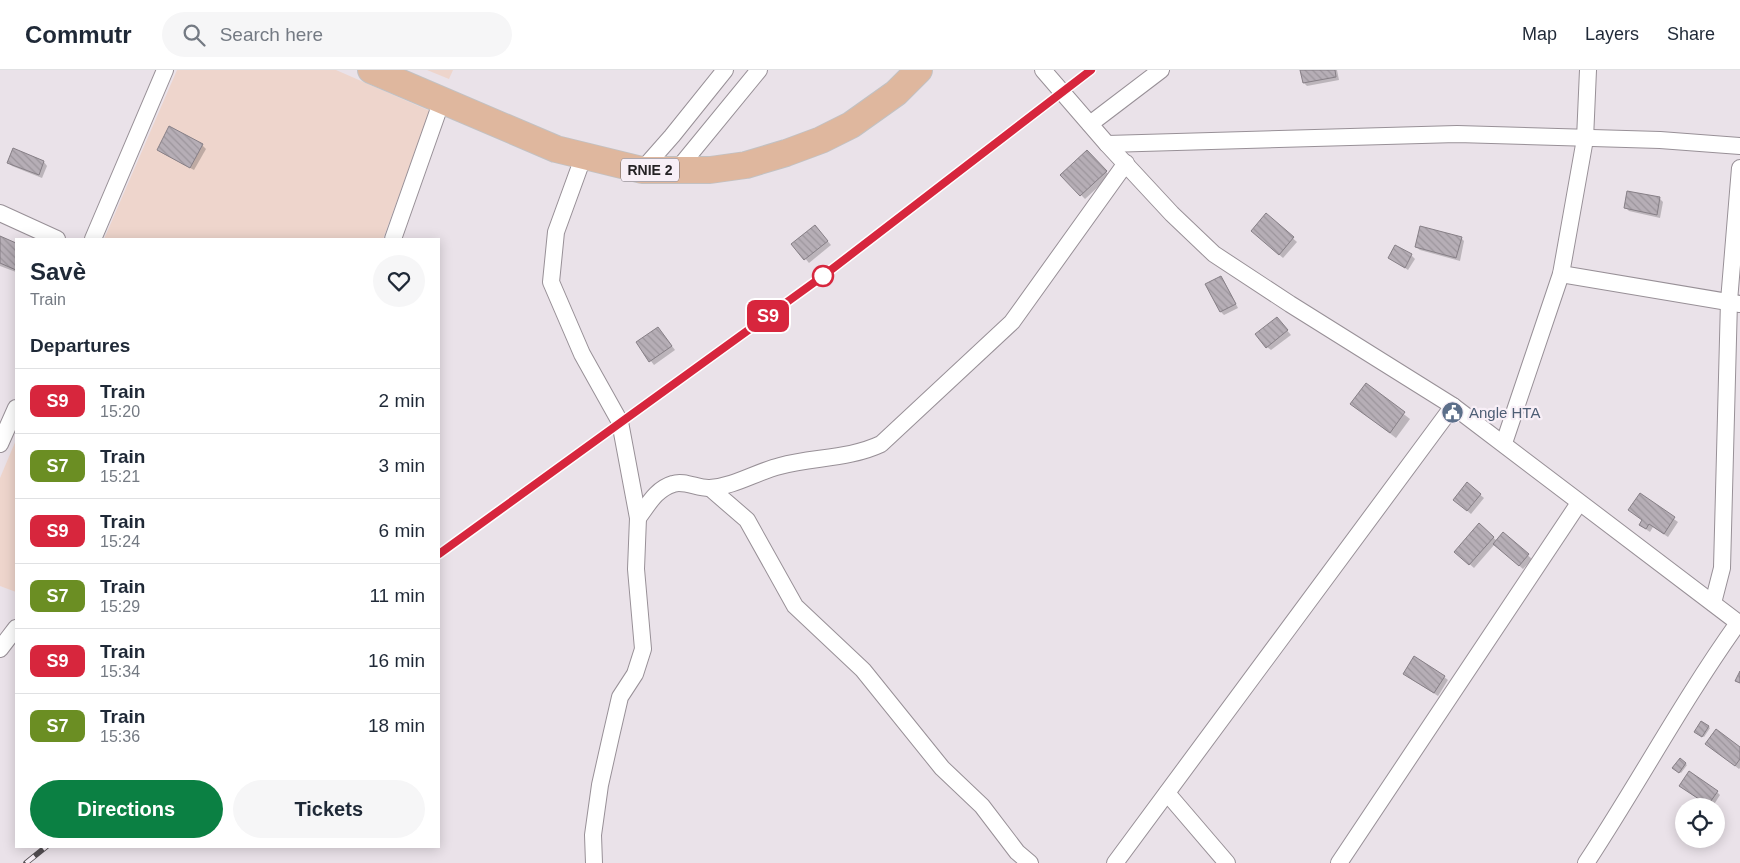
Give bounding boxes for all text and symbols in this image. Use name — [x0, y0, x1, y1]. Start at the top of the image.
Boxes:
search box — [162, 12, 512, 57]
text: Commutr — [25, 21, 132, 48]
icon: search — [180, 21, 208, 49]
text: Search here — [220, 24, 323, 45]
text: Map — [1522, 24, 1557, 44]
text: Layers — [1585, 24, 1639, 44]
text: Share — [1667, 24, 1715, 44]
road number: RNIE 2 — [621, 158, 679, 182]
button: heart — [373, 255, 425, 307]
text: Savè — [30, 258, 86, 285]
unlabelled marker — [812, 265, 834, 287]
text: Train — [30, 291, 66, 308]
line badge: S9 — [746, 300, 790, 332]
text: S9 — [757, 306, 779, 326]
text: Departures — [30, 335, 130, 356]
text: Train — [100, 381, 145, 402]
text: 2 min — [379, 390, 425, 411]
text: S9 — [46, 391, 69, 411]
public building icon: Angle HTA — [1441, 400, 1465, 424]
text: 15:20 — [100, 403, 140, 420]
place label: Angle HTA — [1469, 404, 1540, 421]
text: Train — [100, 446, 145, 467]
text: 3 min — [379, 455, 425, 476]
text: S7 — [46, 456, 69, 476]
text: 15:21 — [100, 468, 140, 485]
text: Train — [100, 511, 145, 532]
text: 6 min — [379, 520, 425, 541]
text: S9 — [46, 521, 69, 541]
text: 15:24 — [100, 533, 140, 550]
text: Train — [100, 576, 145, 597]
text: 11 min — [369, 585, 425, 606]
text: S7 — [46, 586, 69, 606]
text: 15:29 — [100, 598, 140, 615]
text: Train — [100, 641, 145, 662]
text: 16 min — [368, 650, 425, 671]
text: S9 — [46, 651, 69, 671]
text: 15:34 — [100, 663, 140, 680]
text: Train — [100, 706, 145, 727]
text: 18 min — [368, 715, 425, 736]
text: S7 — [46, 716, 69, 736]
text: 15:36 — [100, 728, 140, 745]
button: Directions — [30, 780, 223, 838]
button: Tickets — [233, 780, 425, 838]
map controls — [1675, 798, 1725, 848]
button: locate — [1675, 798, 1725, 848]

